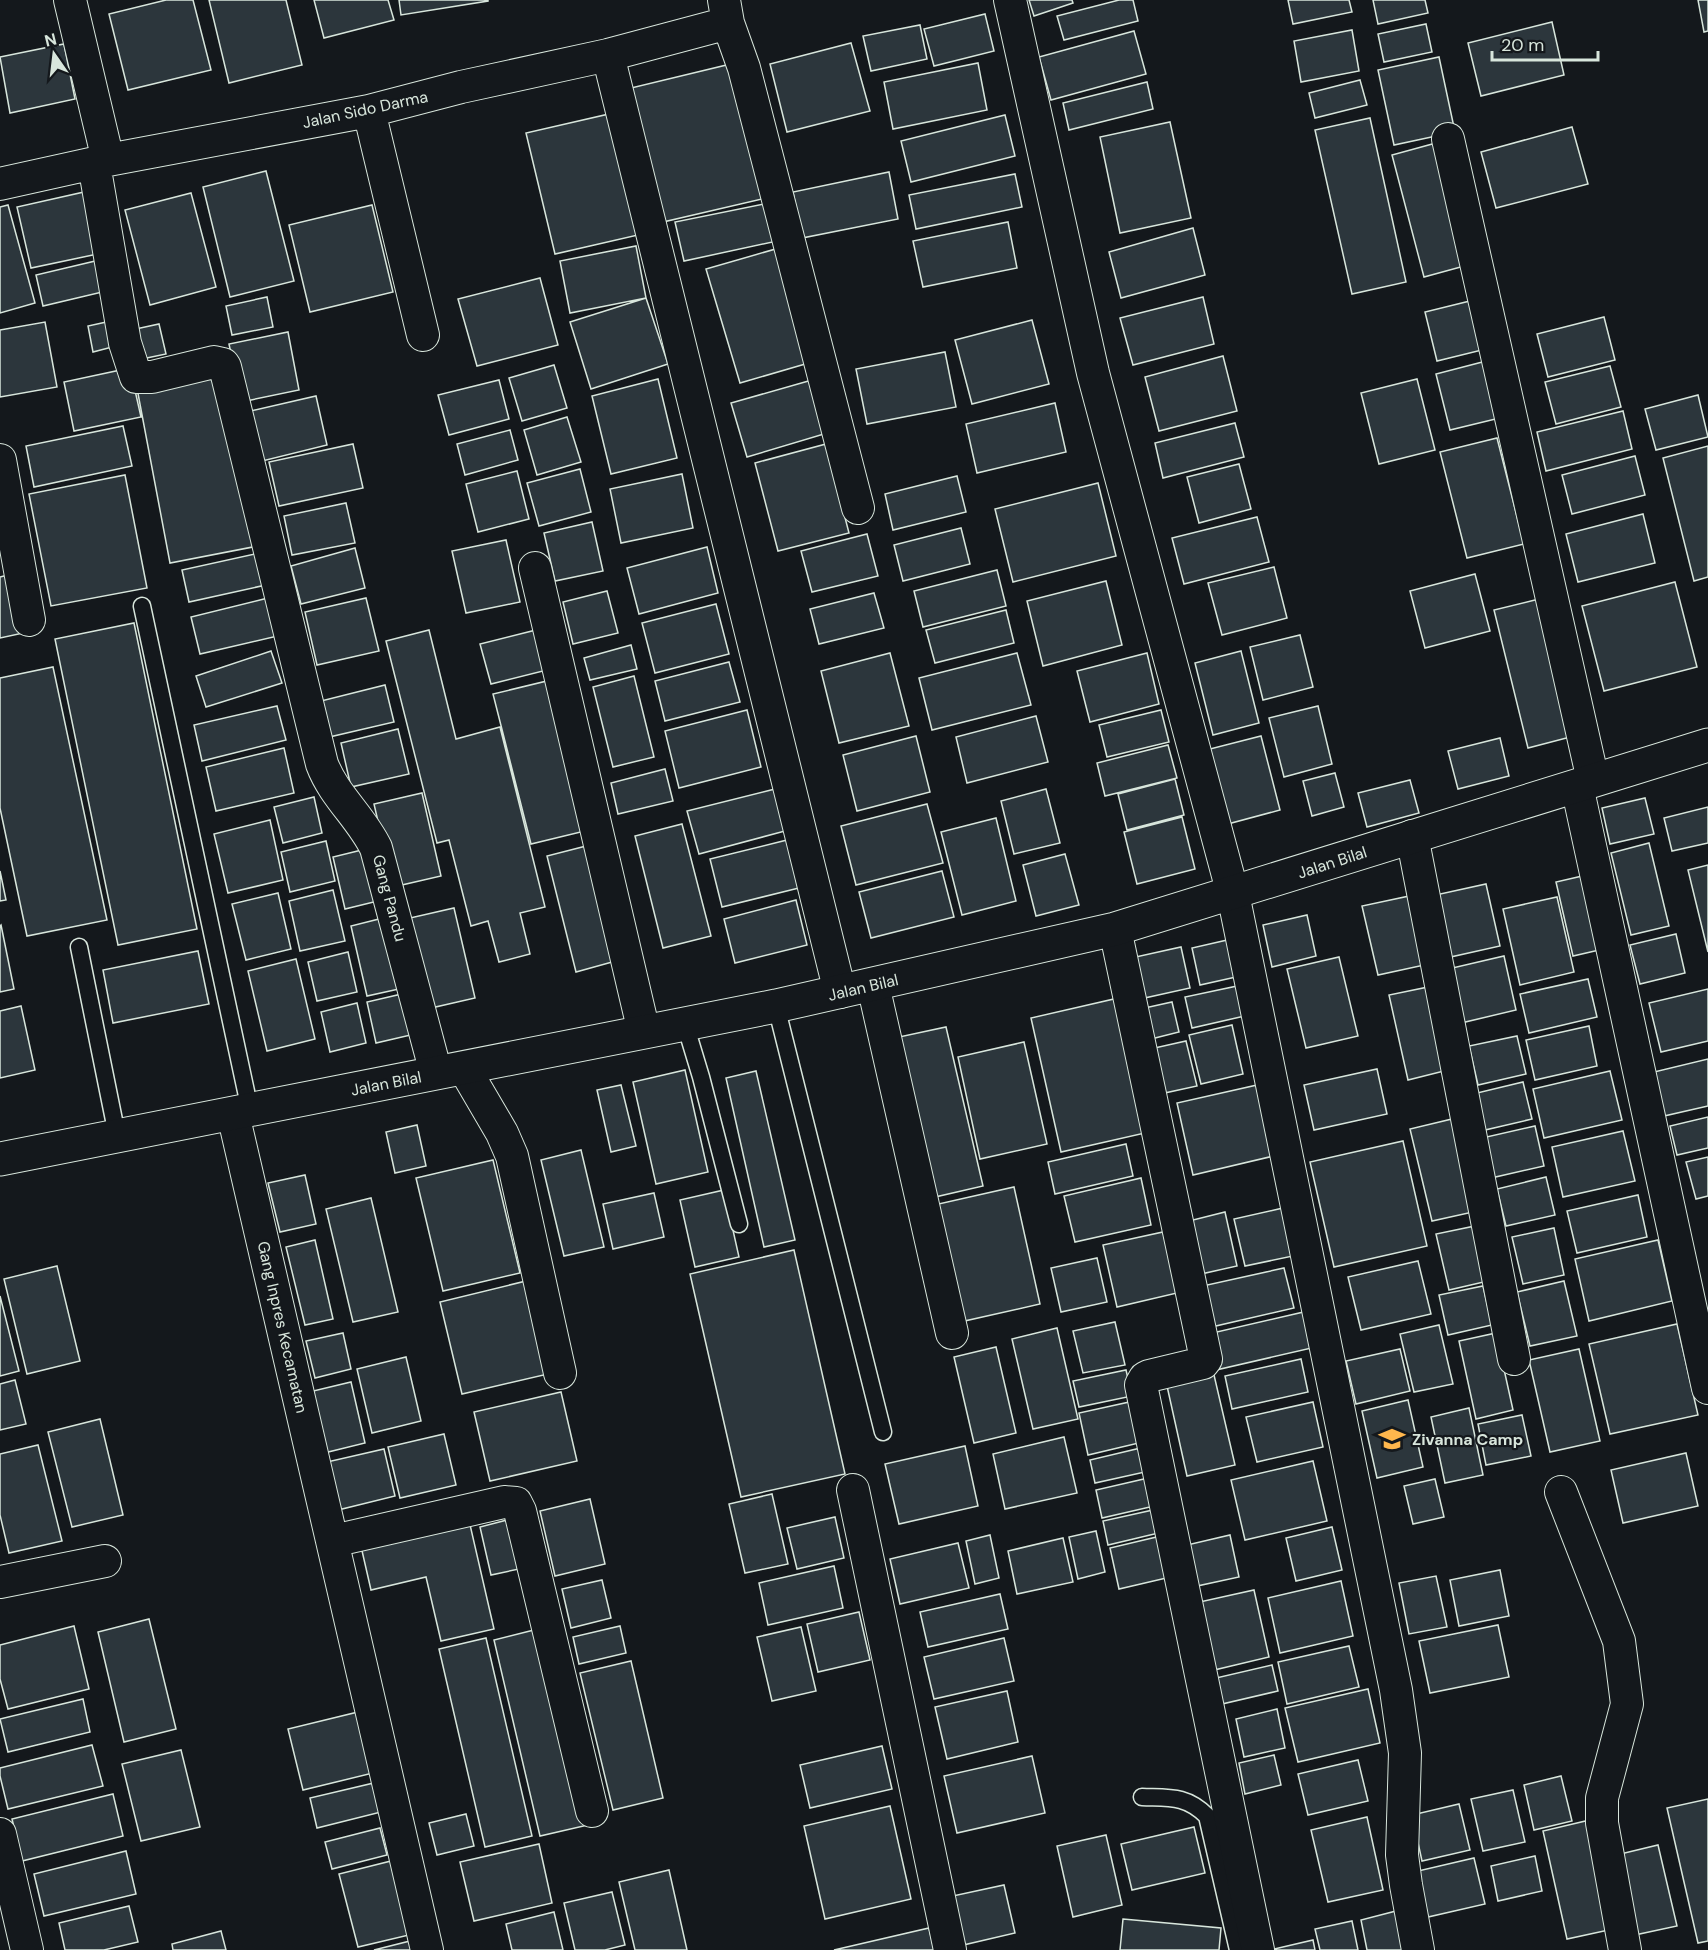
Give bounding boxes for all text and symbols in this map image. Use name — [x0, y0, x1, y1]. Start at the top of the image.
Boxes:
north arrow — [24, 24, 84, 84]
scale bar — [1492, 24, 1598, 62]
text: N — [42, 28, 59, 52]
text: 20 m — [1501, 33, 1544, 57]
street label: Jalan Sido Darma — [300, 86, 430, 133]
street label: Jalan Bilal — [1295, 841, 1370, 884]
street label: Gang Pandu — [368, 852, 411, 944]
street label: Jalan Bilal — [826, 969, 900, 1006]
street label: Jalan Bilal — [349, 1066, 423, 1101]
street label: Gang Inpres Kecamatan — [253, 1239, 313, 1415]
school or university icon: Zivanna Camp — [1377, 1424, 1407, 1454]
place label: Zivanna Camp — [1412, 1429, 1523, 1450]

